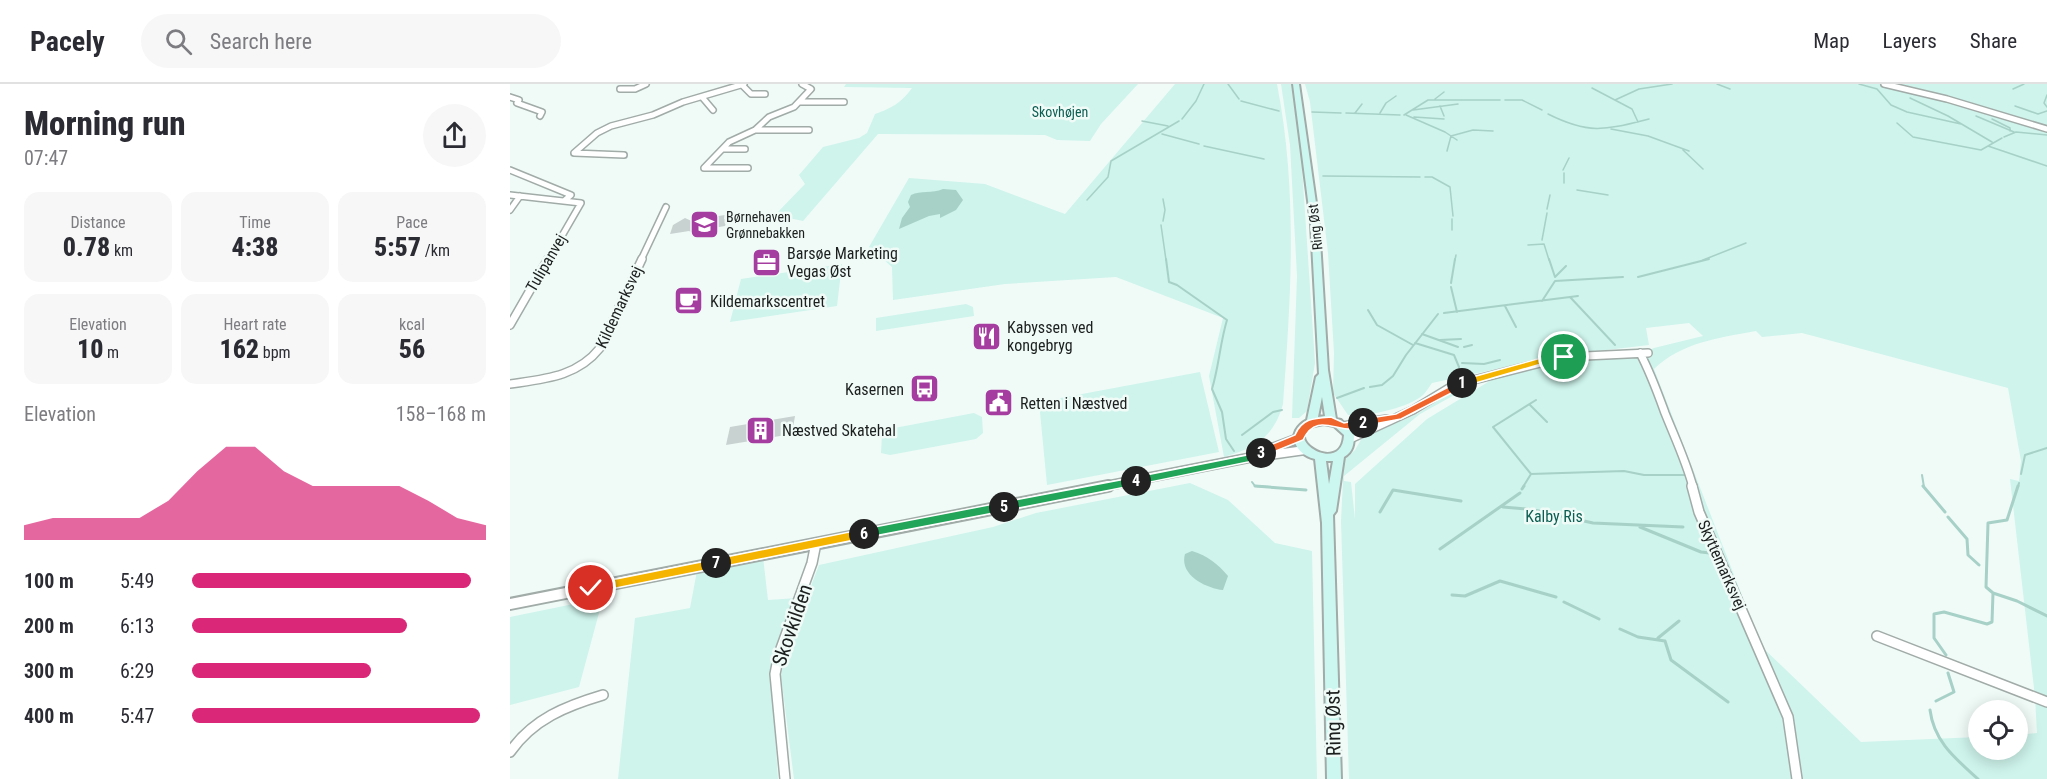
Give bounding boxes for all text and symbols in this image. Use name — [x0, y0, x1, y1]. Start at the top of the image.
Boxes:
search box — [141, 14, 561, 68]
text: Pacely — [30, 25, 105, 58]
icon: search — [162, 25, 195, 58]
text: Search here — [210, 29, 312, 54]
text: Map — [1813, 29, 1850, 53]
text: Layers — [1883, 29, 1937, 53]
text: Share — [1970, 29, 2017, 53]
text: Morning run — [24, 104, 186, 143]
button: share — [423, 104, 486, 167]
park label: Skovhøjen — [1032, 104, 1088, 120]
text: 07:47 — [24, 146, 68, 170]
street label: Ring Øst — [1305, 203, 1325, 251]
school or university icon: Børnehaven Grønnebakken — [689, 209, 721, 241]
place label: Børnehaven Grønnebakken — [726, 209, 805, 241]
text: Distance — [70, 213, 126, 232]
text: Time — [239, 213, 271, 232]
text: Pace — [396, 213, 428, 232]
street label: Tulipanvej — [522, 231, 570, 295]
text: 0.78 — [63, 232, 110, 262]
text: 4:38 — [232, 232, 279, 262]
text: 5:57 — [374, 232, 421, 262]
text: km — [110, 241, 133, 260]
text: /km — [421, 241, 450, 260]
place label: Barsøe Marketing Vegas Øst — [787, 244, 898, 281]
office icon: Barsøe Marketing Vegas Øst — [750, 246, 782, 278]
street label: Kildemarksvej — [592, 263, 646, 351]
cafe icon: Kildemarkscentret — [673, 285, 705, 317]
place label: Kildemarkscentret — [710, 292, 825, 311]
text: Elevation — [69, 315, 127, 334]
text: Heart rate — [223, 315, 287, 334]
text: kcal — [399, 315, 425, 334]
place label: Kabyssen ved kongebryg — [1007, 318, 1094, 355]
restaurant icon: Kabyssen ved kongebryg — [970, 320, 1002, 352]
pin — [1538, 331, 1589, 382]
text: 10 — [77, 334, 103, 364]
text: 162 — [219, 334, 259, 364]
text: 56 — [399, 334, 425, 364]
icon: arrive — [1547, 340, 1580, 373]
text: m — [103, 343, 119, 362]
text: bpm — [259, 343, 291, 362]
pin: 1 — [1447, 368, 1477, 398]
bus stop icon: Kasernen — [909, 373, 941, 405]
text: 1 — [1458, 373, 1466, 392]
place label: Kasernen — [845, 380, 904, 399]
public building icon: Retten i Næstved — [983, 387, 1015, 419]
place label: Retten i Næstved — [1020, 394, 1128, 413]
text: Elevation — [24, 402, 96, 426]
text: 158–168 m — [396, 402, 486, 426]
pin: 2 — [1348, 408, 1378, 438]
text: 2 — [1359, 413, 1367, 432]
building icon: Næstved Skatehal — [745, 414, 777, 446]
place label: Næstved Skatehal — [782, 421, 896, 440]
pin: 3 — [1246, 438, 1276, 468]
text: 3 — [1257, 443, 1265, 462]
pin: 4 — [1121, 466, 1151, 496]
text: 4 — [1132, 471, 1140, 490]
pin: 5 — [989, 492, 1019, 522]
text: 5 — [1000, 497, 1008, 516]
park label: Kalby Ris — [1525, 507, 1583, 526]
street label: Skyttemarksvej — [1694, 517, 1750, 613]
pin: 6 — [849, 519, 879, 549]
text: 6 — [860, 524, 868, 543]
pin: 7 — [701, 548, 731, 578]
text: 7 — [712, 553, 720, 572]
pin — [565, 562, 616, 613]
text: 100 m — [24, 569, 74, 593]
text: 5:49 — [120, 569, 154, 593]
icon: check — [574, 571, 607, 604]
street label: Skovkilden — [767, 581, 817, 669]
text: 200 m — [24, 614, 74, 638]
text: 6:13 — [120, 614, 154, 638]
text: 300 m — [24, 659, 74, 683]
text: 6:29 — [120, 659, 154, 683]
street label: Ring Øst — [1320, 690, 1346, 756]
map controls — [1968, 700, 2028, 760]
button: locate — [1968, 700, 2028, 760]
text: 400 m — [24, 704, 74, 728]
text: 5:47 — [120, 704, 154, 728]

